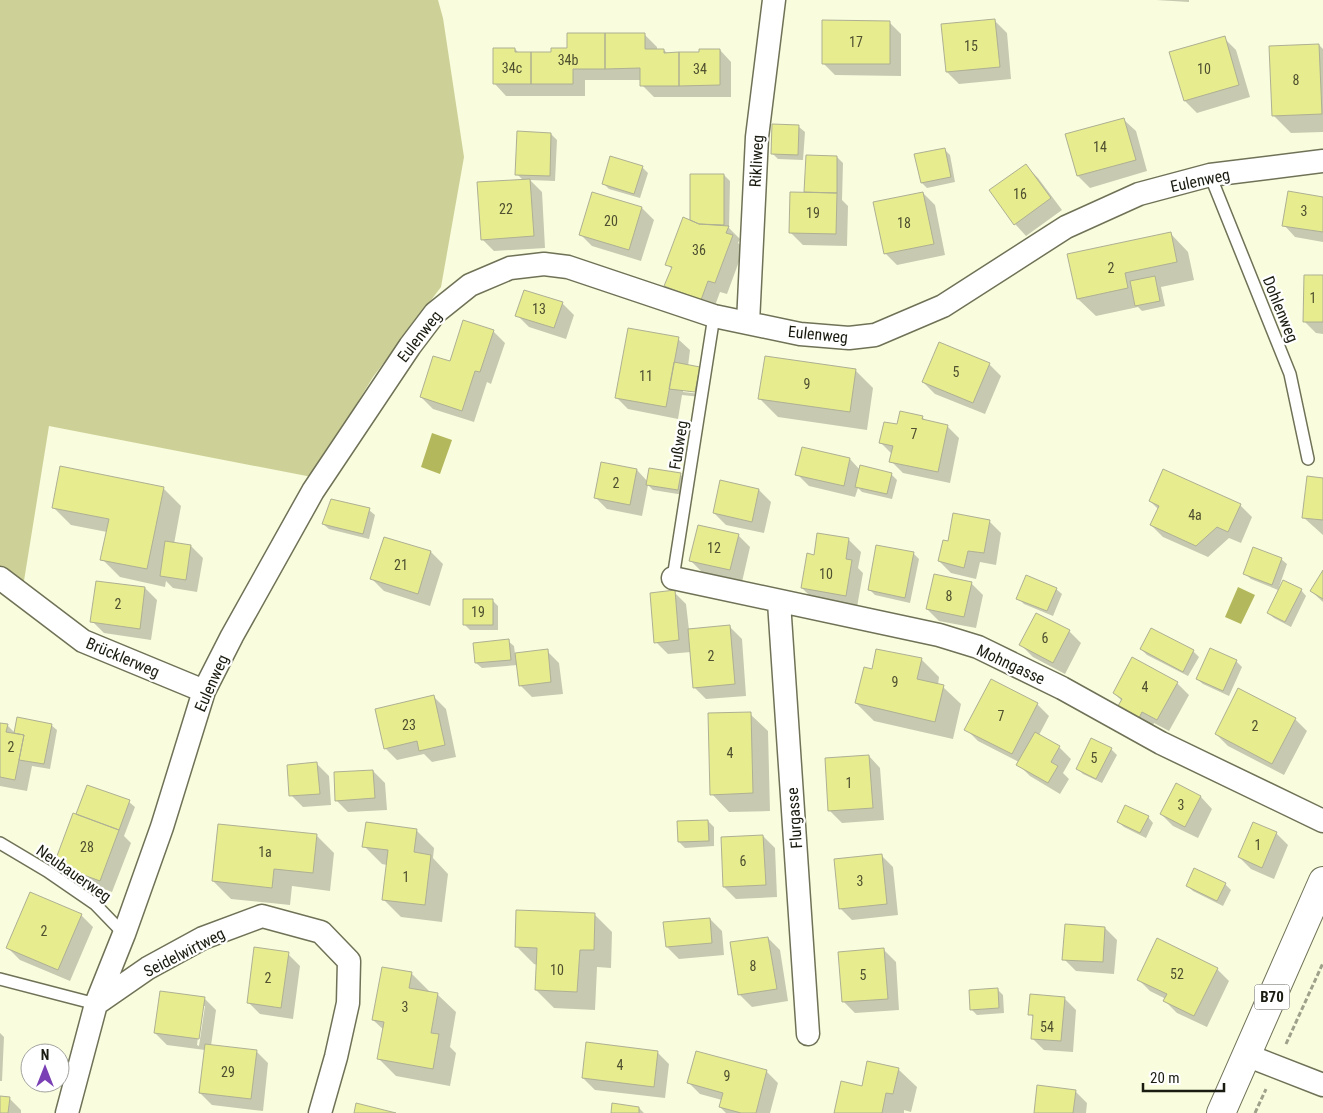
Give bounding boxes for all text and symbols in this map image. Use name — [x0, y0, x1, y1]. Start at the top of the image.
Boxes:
house number: 17 — [849, 34, 863, 50]
house number: 15 — [964, 38, 978, 54]
house number: 34b — [558, 52, 578, 68]
house number: 34c — [502, 60, 522, 76]
house number: 34 — [693, 61, 707, 77]
house number: 10 — [1197, 61, 1211, 77]
house number: 8 — [1293, 72, 1300, 88]
street label: Rikliweg — [746, 134, 767, 188]
house number: 14 — [1093, 139, 1107, 155]
street label: Eulenweg — [1169, 165, 1232, 196]
house number: 16 — [1013, 186, 1027, 202]
house number: 22 — [499, 201, 513, 217]
house number: 3 — [1301, 203, 1307, 219]
house number: 19 — [806, 205, 820, 221]
house number: 20 — [604, 213, 618, 229]
house number: 18 — [897, 215, 911, 231]
house number: 36 — [692, 242, 706, 258]
house number: 2 — [1108, 260, 1115, 276]
street label: Dohlenweg — [1259, 273, 1302, 345]
house number: 1 — [1310, 290, 1316, 306]
house number: 13 — [532, 301, 546, 317]
street label: Eulenweg — [393, 307, 445, 366]
street label: Eulenweg — [787, 322, 849, 347]
house number: 5 — [953, 364, 960, 380]
house number: 11 — [639, 368, 653, 384]
house number: 9 — [804, 376, 810, 392]
street label: Fußweg — [665, 419, 692, 471]
house number: 7 — [911, 426, 918, 442]
house number: 2 — [613, 475, 620, 491]
house number: 4a — [1188, 507, 1202, 523]
house number: 12 — [707, 540, 721, 556]
house number: 21 — [394, 557, 408, 573]
house number: 10 — [819, 566, 833, 582]
house number: 8 — [946, 588, 953, 604]
house number: 2 — [115, 596, 122, 612]
house number: 19 — [471, 604, 485, 620]
house number: 6 — [1042, 630, 1049, 646]
street label: Brücklerweg — [83, 633, 162, 681]
street label: Mohngasse — [974, 640, 1048, 689]
house number: 2 — [708, 648, 715, 664]
street label: Eulenweg — [191, 652, 232, 715]
house number: 9 — [892, 674, 898, 690]
house number: 4 — [1142, 679, 1149, 695]
house number: 7 — [998, 708, 1005, 724]
house number: 23 — [402, 717, 416, 733]
house number: 2 — [1252, 718, 1259, 734]
house number: 2 — [8, 739, 15, 755]
house number: 4 — [727, 745, 734, 761]
house number: 5 — [1091, 750, 1098, 766]
house number: 1 — [846, 775, 852, 791]
street label: Flurgasse — [783, 787, 806, 849]
house number: 3 — [1178, 797, 1184, 813]
house number: 1 — [1255, 837, 1261, 853]
house number: 28 — [80, 839, 94, 855]
street label: Neubauerweg — [33, 841, 115, 906]
house number: 1a — [258, 844, 272, 860]
house number: 6 — [740, 853, 747, 869]
house number: 1 — [403, 869, 409, 885]
house number: 3 — [857, 873, 863, 889]
house number: 2 — [41, 923, 48, 939]
street label: Seidelwirtweg — [141, 924, 228, 981]
house number: 8 — [750, 958, 757, 974]
house number: 10 — [550, 962, 564, 978]
house number: 52 — [1170, 966, 1184, 982]
house number: 5 — [860, 967, 867, 983]
house number: 2 — [265, 970, 272, 986]
road number: B70 — [1254, 984, 1290, 1010]
house number: 3 — [402, 999, 408, 1015]
house number: 54 — [1040, 1019, 1054, 1035]
north arrow — [20, 1043, 70, 1093]
text: N — [41, 1047, 49, 1063]
house number: 4 — [617, 1057, 624, 1073]
scale bar — [1143, 1060, 1224, 1092]
house number: 29 — [221, 1064, 235, 1080]
house number: 9 — [724, 1068, 730, 1084]
text: 20 m — [1150, 1069, 1180, 1087]

